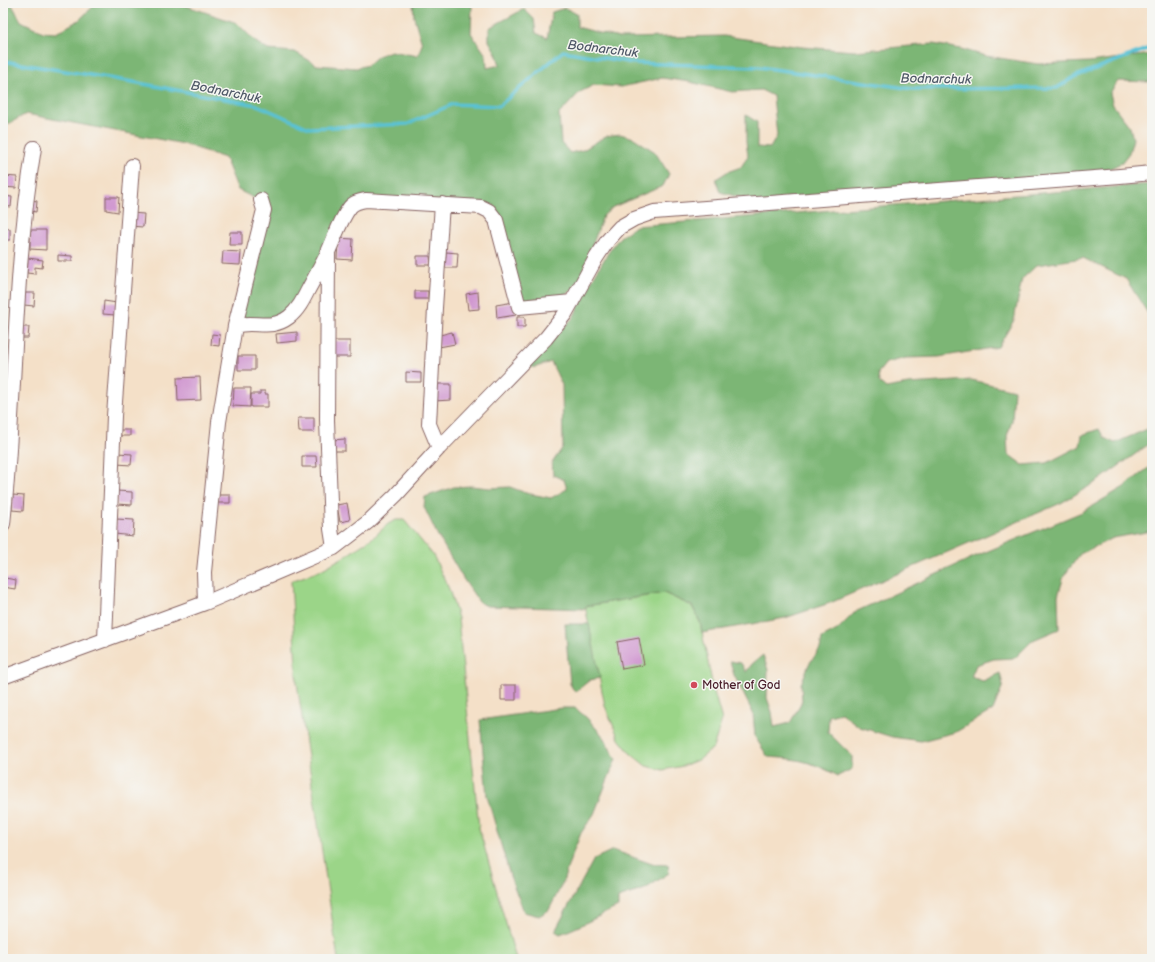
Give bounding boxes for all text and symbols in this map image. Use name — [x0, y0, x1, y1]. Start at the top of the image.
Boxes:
water label: Bodnarchuk — [567, 37, 640, 61]
water label: Bodnarchuk — [901, 70, 972, 88]
water label: Bodnarchuk — [190, 77, 263, 107]
place label: Mother of God — [702, 678, 781, 693]
marker: Mother of God — [689, 680, 699, 690]

